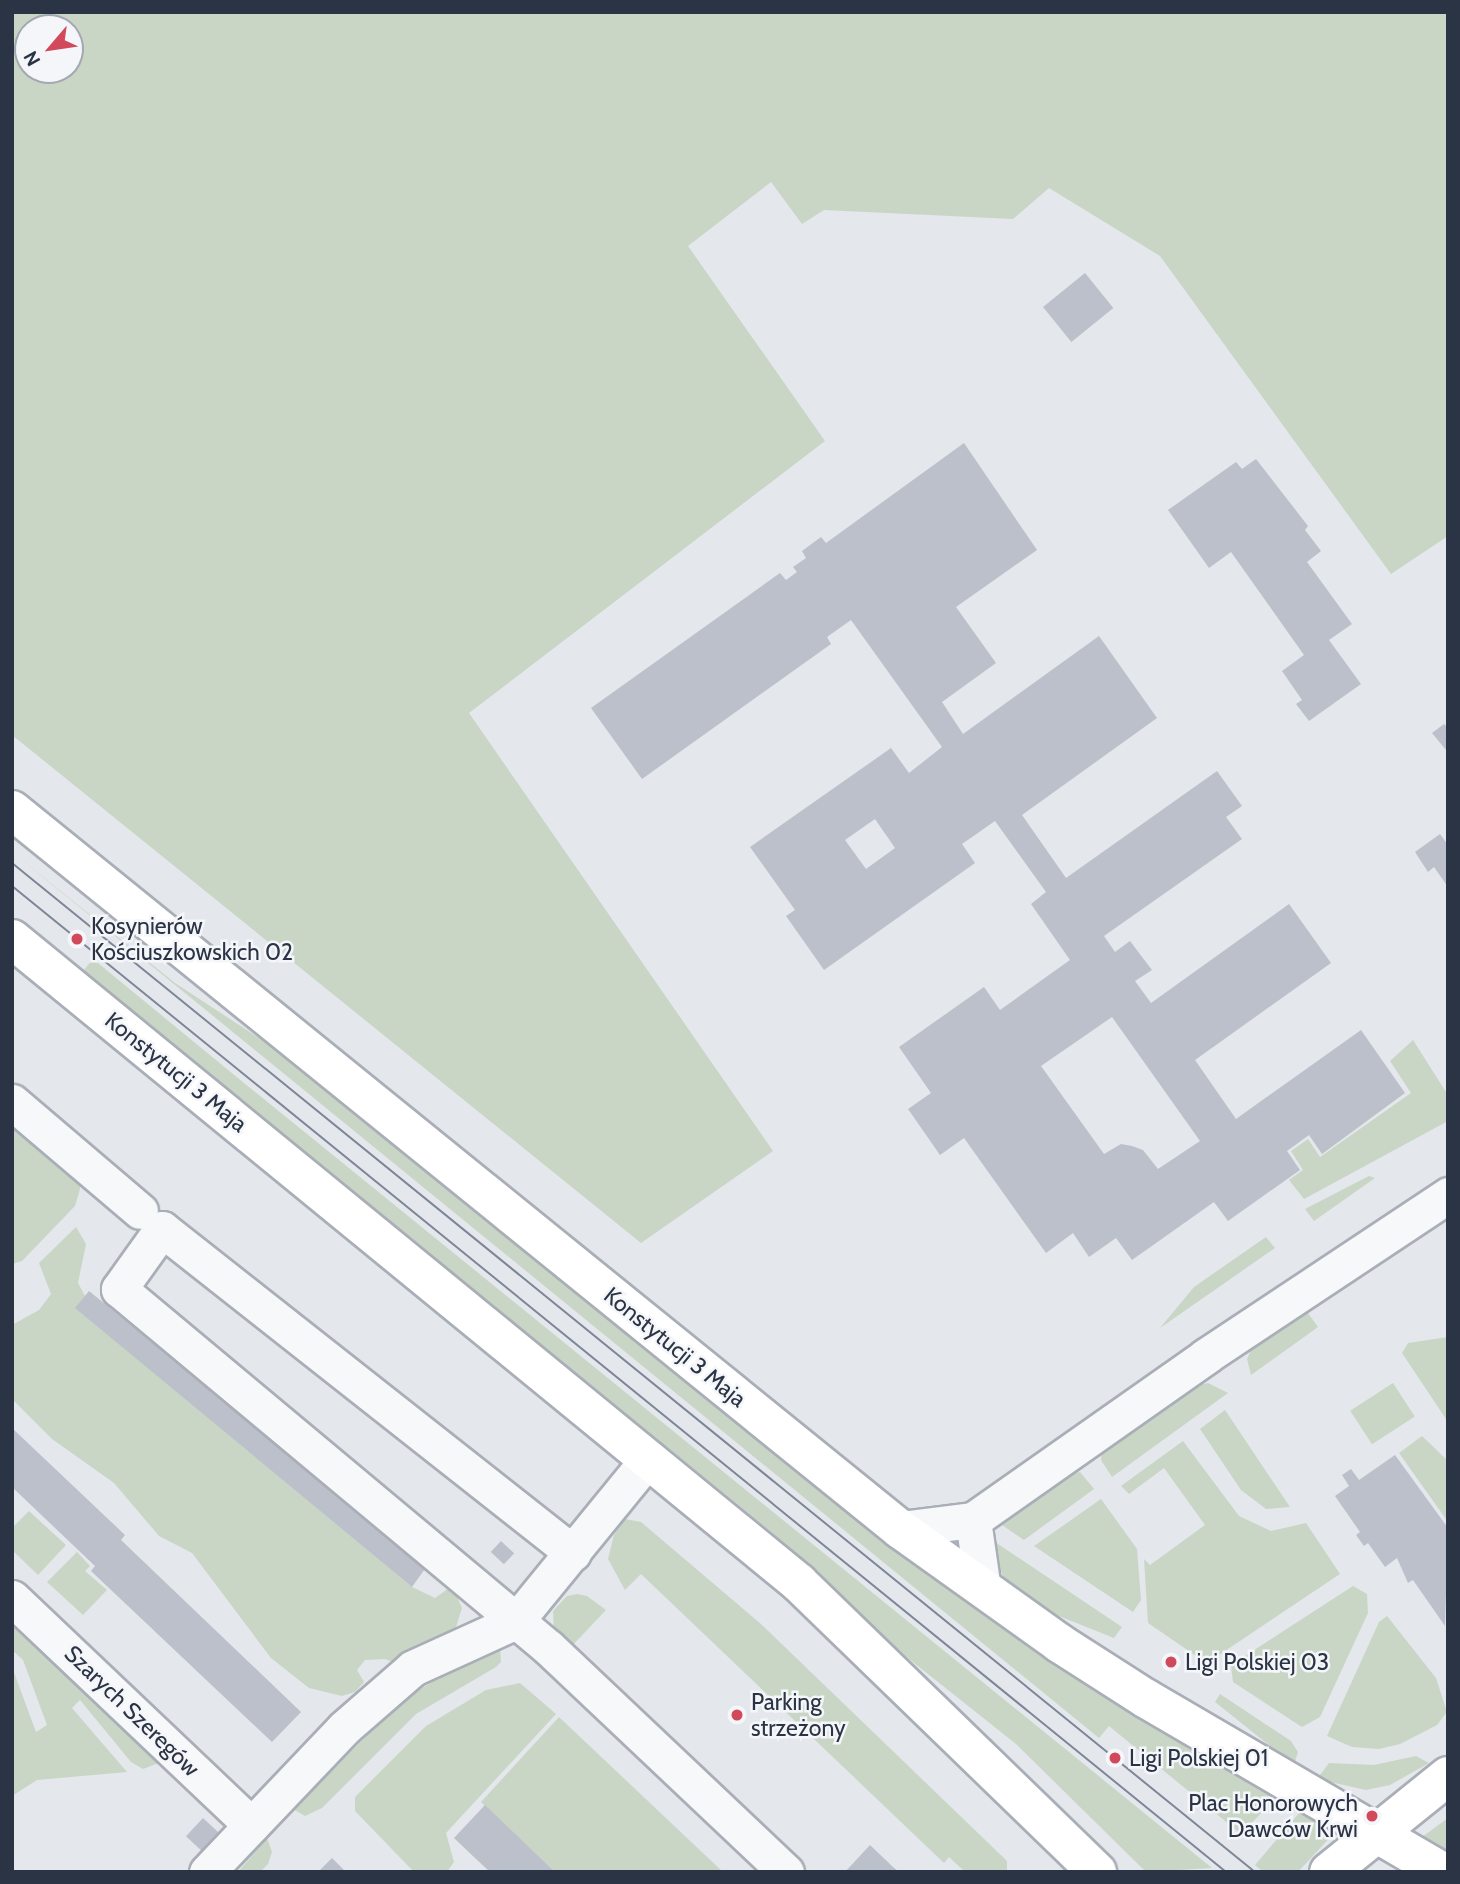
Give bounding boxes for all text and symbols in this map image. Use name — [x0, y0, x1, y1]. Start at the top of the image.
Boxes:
north arrow — [14, 14, 84, 84]
text: N — [19, 47, 45, 70]
place label: Kosynierów Kościuszkowskich 02 — [91, 912, 293, 966]
marker: Kosynierów Kościuszkowskich 02 — [69, 931, 85, 947]
street label: Konstytucji 3 Maja — [99, 1006, 253, 1138]
street label: Konstytucji 3 Maja — [598, 1281, 752, 1413]
street label: Szarych Szeregów — [59, 1640, 205, 1782]
place label: Ligi Polskiej 03 — [1185, 1648, 1329, 1676]
marker: Ligi Polskiej 03 — [1163, 1654, 1179, 1670]
place label: Parking strzeżony — [751, 1688, 846, 1742]
marker: Parking strzeżony — [729, 1707, 745, 1723]
place label: Ligi Polskiej 01 — [1129, 1744, 1268, 1772]
marker: Ligi Polskiej 01 — [1107, 1750, 1123, 1766]
place label: Plac Honorowych Dawców Krwi — [1188, 1789, 1358, 1843]
marker: Plac Honorowych Dawców Krwi — [1364, 1808, 1380, 1824]

